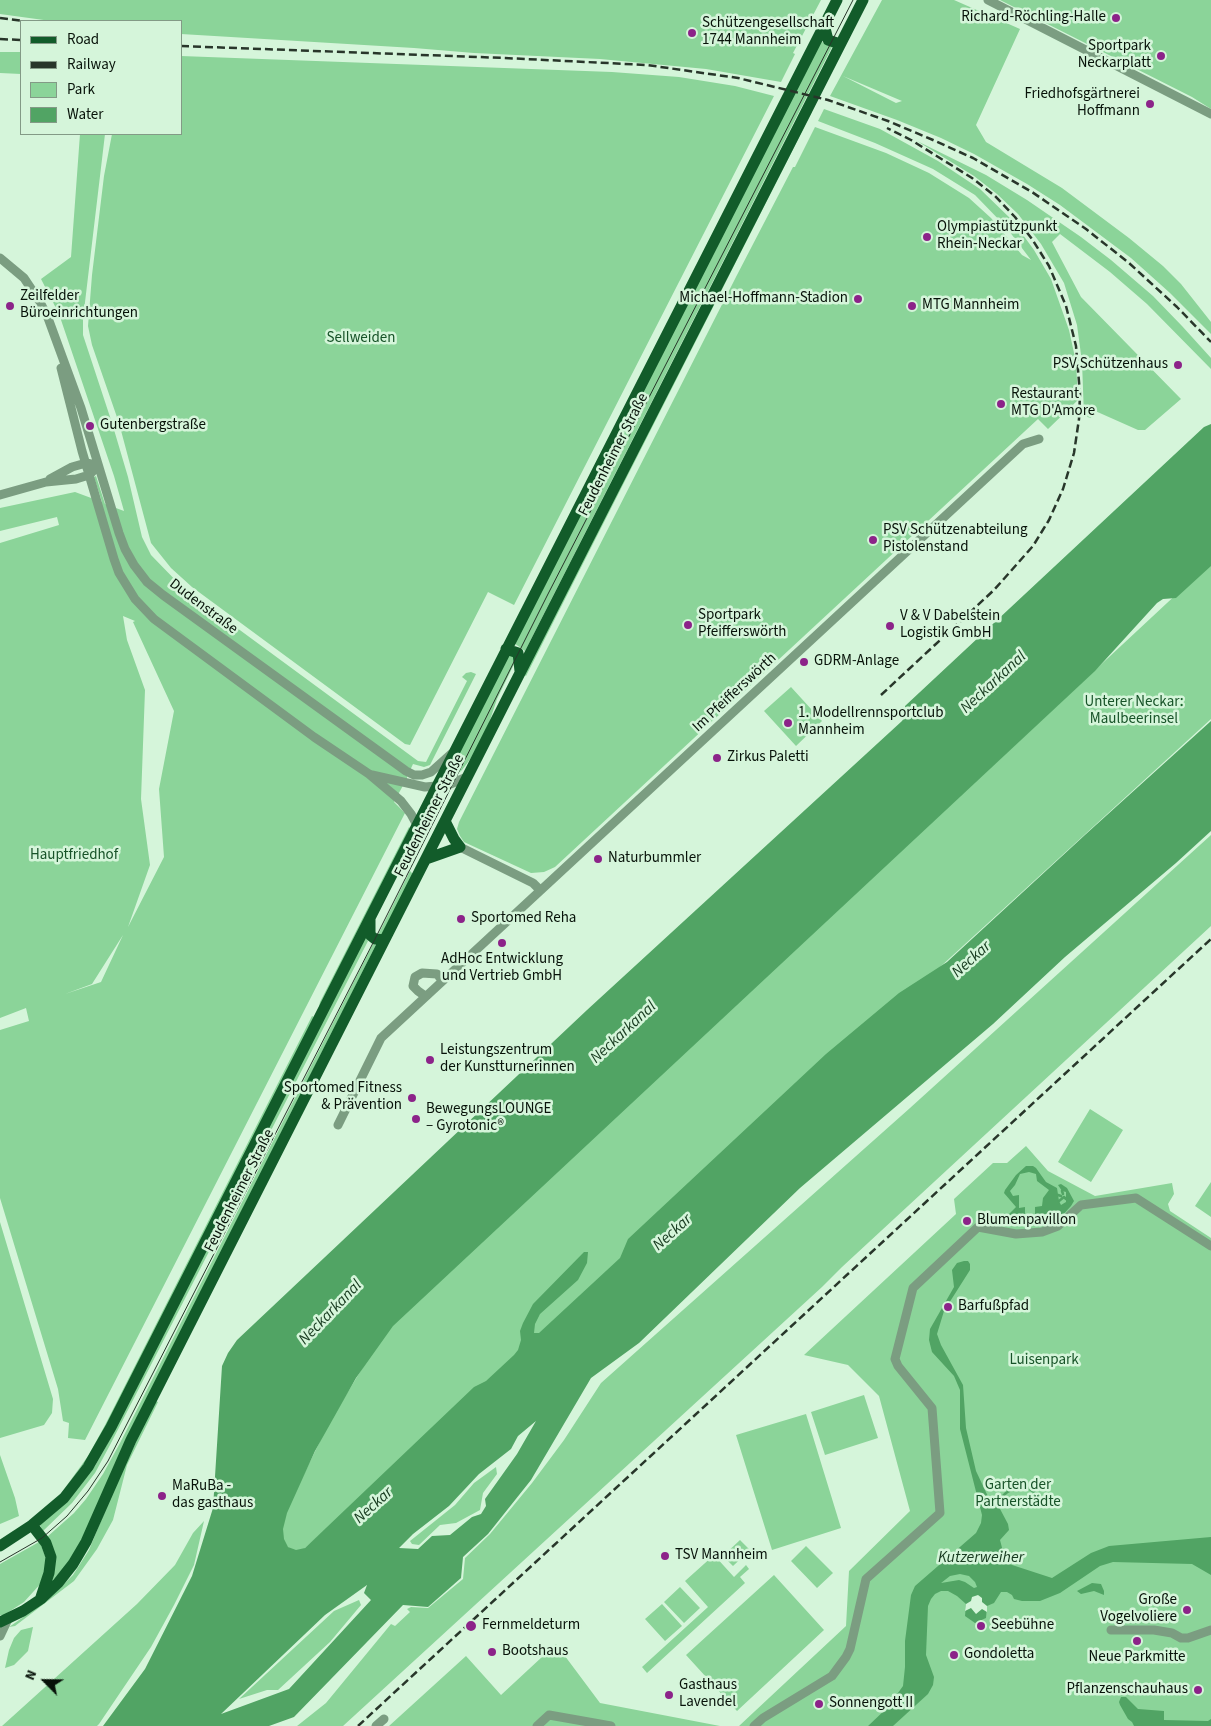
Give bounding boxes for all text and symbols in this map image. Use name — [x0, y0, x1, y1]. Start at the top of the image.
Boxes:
place label: Richard-Röchling-Halle — [961, 9, 1106, 27]
marker: Richard-Röchling-Halle — [1110, 12, 1122, 24]
place label: Schützengesellschaft 1744 Mannheim — [702, 15, 834, 50]
legend — [20, 20, 182, 135]
marker: Schützengesellschaft 1744 Mannheim — [686, 27, 698, 39]
text: Road — [67, 29, 99, 50]
place label: Sportpark Neckarplatt — [1078, 38, 1151, 73]
marker: Sportpark Neckarplatt — [1155, 50, 1167, 62]
text: Railway — [67, 54, 116, 75]
text: Park — [67, 79, 95, 100]
place label: Friedhofsgärtnerei Hoffmann — [1024, 86, 1140, 121]
marker: Friedhofsgärtnerei Hoffmann — [1144, 98, 1156, 110]
text: Water — [67, 104, 103, 125]
place label: Olympiastützpunkt Rhein-Neckar — [937, 219, 1057, 254]
marker: Olympiastützpunkt Rhein-Neckar — [921, 231, 933, 243]
place label: Zeilfelder Büroeinrichtungen — [20, 288, 138, 323]
place label: Michael-Hoffmann-Stadion — [679, 290, 848, 308]
marker: Michael-Hoffmann-Stadion — [852, 293, 864, 305]
place label: MTG Mannheim — [922, 297, 1019, 315]
marker: Zeilfelder Büroeinrichtungen — [4, 300, 16, 312]
marker: MTG Mannheim — [906, 300, 918, 312]
park label: Sellweiden — [327, 330, 395, 348]
place label: PSV Schützenhaus — [1053, 356, 1168, 374]
marker: PSV Schützenhaus — [1172, 359, 1184, 371]
place label: Restaurant MTG D'Amore — [1011, 386, 1095, 421]
street label: Feudenheimer Straße — [575, 391, 653, 519]
marker: Restaurant MTG D'Amore — [995, 398, 1007, 410]
place label: Gutenbergstraße — [100, 417, 206, 435]
marker: Gutenbergstraße — [84, 420, 96, 432]
place label: PSV Schützenabteilung Pistolenstand — [883, 522, 1028, 557]
marker: PSV Schützenabteilung Pistolenstand — [867, 534, 879, 546]
street label: Dudenstraße — [165, 575, 241, 639]
place label: Sportpark Pfeifferswörth — [698, 607, 787, 642]
place label: V & V Dabelstein Logistik GmbH — [900, 608, 1000, 643]
marker: Sportpark Pfeifferswörth — [682, 619, 694, 631]
marker: V & V Dabelstein Logistik GmbH — [884, 620, 896, 632]
water label: Neckarkanal — [957, 648, 1031, 718]
street label: Im Pfeifferswörth — [689, 650, 781, 736]
place label: GDRM-Anlage — [814, 653, 899, 671]
marker: GDRM-Anlage — [798, 656, 810, 668]
park label: Unterer Neckar: Maulbeerinsel — [1084, 694, 1184, 729]
place label: 1. Modellrennsportclub Mannheim — [798, 705, 943, 740]
marker: 1. Modellrennsportclub Mannheim — [782, 717, 794, 729]
place label: Zirkus Paletti — [727, 749, 809, 767]
street label: Feudenheimer Straße — [391, 752, 469, 880]
marker: Zirkus Paletti — [711, 752, 723, 764]
park label: Hauptfriedhof — [30, 847, 118, 865]
place label: Naturbummler — [608, 850, 701, 868]
marker: Naturbummler — [592, 853, 604, 865]
place label: Sportomed Reha — [471, 910, 576, 928]
marker: Sportomed Reha — [455, 913, 467, 925]
marker: AdHoc Entwicklung und Vertrieb GmbH — [496, 937, 508, 949]
water label: Neckar — [949, 937, 995, 983]
place label: AdHoc Entwicklung und Vertrieb GmbH — [441, 951, 563, 986]
water label: Neckarkanal — [587, 998, 661, 1068]
place label: Leistungszentrum der Kunstturnerinnen — [440, 1042, 575, 1077]
marker: Leistungszentrum der Kunstturnerinnen — [424, 1054, 436, 1066]
place label: Sportomed Fitness & Prävention — [284, 1080, 402, 1115]
marker: Sportomed Fitness & Prävention — [406, 1092, 418, 1104]
place label: BewegungsLOUNGE – Gyrotonic® — [426, 1101, 552, 1136]
marker: BewegungsLOUNGE – Gyrotonic® — [410, 1113, 422, 1125]
street label: Feudenheimer Straße — [201, 1127, 279, 1255]
water label: Neckar — [650, 1210, 696, 1256]
place label: Blumenpavillon — [977, 1212, 1076, 1230]
marker: Blumenpavillon — [961, 1215, 973, 1227]
water label: Neckarkanal — [295, 1277, 367, 1349]
place label: Barfußpfad — [958, 1298, 1029, 1316]
marker: Barfußpfad — [942, 1301, 954, 1313]
park label: Luisenpark — [1009, 1352, 1079, 1370]
park label: Garten der Partnerstädte — [975, 1477, 1061, 1512]
place label: MaRuBa - das gasthaus — [172, 1478, 253, 1513]
water label: Neckar — [351, 1483, 397, 1529]
marker: MaRuBa - das gasthaus — [156, 1490, 168, 1502]
place label: TSV Mannheim — [675, 1547, 768, 1565]
water label: Kutzerweiher — [938, 1548, 1024, 1568]
marker: TSV Mannheim — [659, 1550, 671, 1562]
place label: Große Vogelvoliere — [1100, 1592, 1177, 1627]
marker: Große Vogelvoliere — [1181, 1604, 1193, 1616]
place label: Fernmeldeturm — [482, 1617, 580, 1635]
place label: Seebühne — [991, 1617, 1054, 1635]
marker: Fernmeldeturm — [464, 1619, 478, 1633]
marker: Seebühne — [975, 1620, 987, 1632]
marker: Neue Parkmitte — [1131, 1635, 1143, 1647]
place label: Bootshaus — [502, 1643, 568, 1661]
marker: Bootshaus — [486, 1646, 498, 1658]
place label: Gondoletta — [964, 1646, 1034, 1664]
marker: Gondoletta — [948, 1649, 960, 1661]
place label: Neue Parkmitte — [1089, 1649, 1185, 1667]
north arrow — [20, 1656, 70, 1706]
text: N — [20, 1667, 42, 1683]
place label: Gasthaus Lavendel — [679, 1677, 737, 1712]
place label: Pflanzenschauhaus — [1067, 1681, 1188, 1699]
marker: Pflanzenschauhaus — [1192, 1684, 1204, 1696]
marker: Gasthaus Lavendel — [663, 1689, 675, 1701]
place label: Sonnengott II — [829, 1695, 913, 1713]
marker: Sonnengott II — [813, 1698, 825, 1710]

